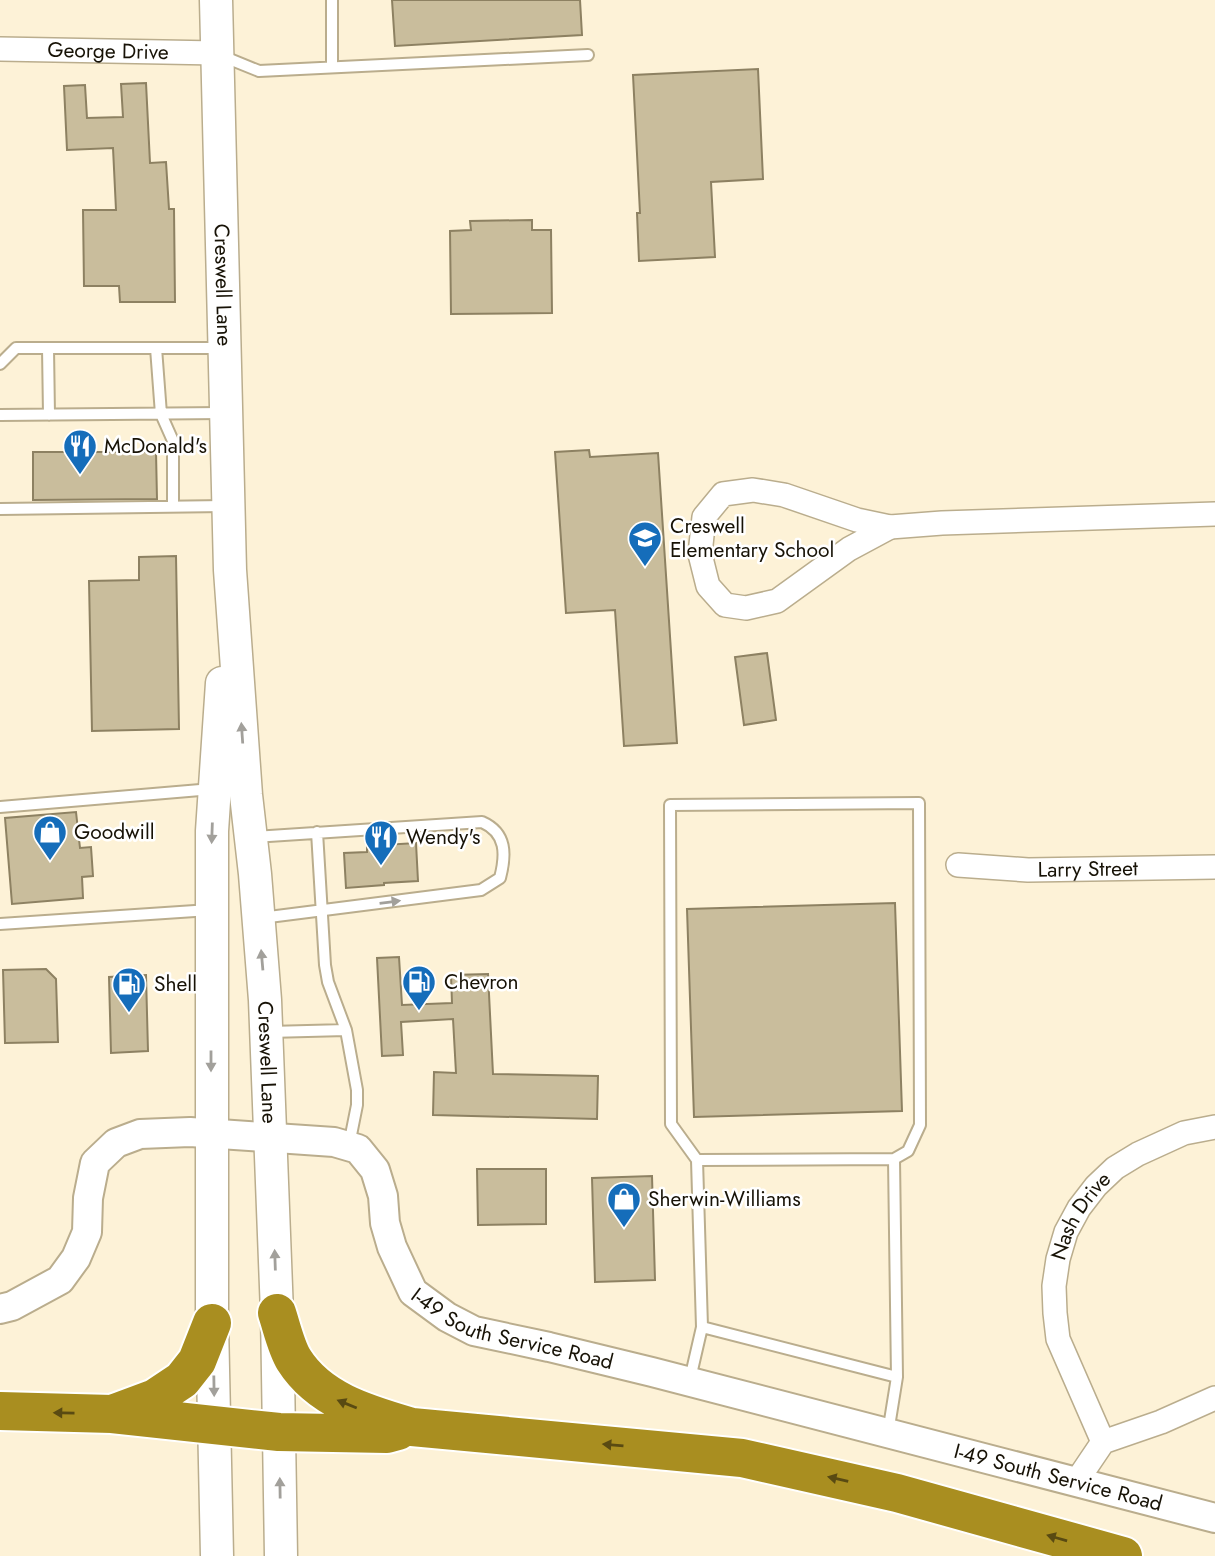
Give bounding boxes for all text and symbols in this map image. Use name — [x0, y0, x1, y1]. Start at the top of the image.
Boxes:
street label: George Drive — [47, 35, 169, 67]
street label: Creswell Lane — [206, 223, 240, 347]
restaurant icon: McDonald's — [61, 427, 99, 476]
place label: McDonald's — [104, 431, 207, 461]
place label: Creswell Elementary School — [670, 511, 834, 565]
school or university icon: Creswell Elementary School — [626, 519, 664, 568]
one-way arrow — [236, 722, 247, 744]
shop icon: Goodwill — [31, 813, 69, 862]
place label: Goodwill — [74, 817, 155, 847]
restaurant icon: Wendy's — [362, 818, 400, 867]
place label: Wendy's — [406, 822, 481, 852]
one-way arrow — [206, 823, 218, 845]
street label: Larry Street — [1037, 853, 1138, 885]
one-way arrow — [379, 896, 401, 907]
one-way arrow — [256, 948, 267, 970]
fuel station icon: Chevron — [400, 963, 438, 1012]
fuel station icon: Shell — [110, 965, 148, 1014]
place label: Chevron — [444, 967, 519, 997]
place label: Shell — [154, 969, 197, 999]
street label: Creswell Lane — [250, 1000, 285, 1124]
one-way arrow — [205, 1050, 217, 1072]
street label: Nash Drive — [1044, 1164, 1118, 1264]
shop icon: Sherwin-Williams — [605, 1180, 643, 1229]
place label: Sherwin-Williams — [648, 1184, 801, 1214]
one-way arrow — [270, 1249, 281, 1271]
street label: I-49 South Service Road — [405, 1280, 616, 1377]
one-way arrow — [208, 1376, 219, 1398]
one-way arrow — [337, 1399, 358, 1410]
one-way arrow — [53, 1407, 75, 1419]
street label: I-49 South Service Road — [951, 1436, 1166, 1519]
one-way arrow — [602, 1440, 624, 1451]
one-way arrow — [826, 1474, 848, 1485]
one-way arrow — [274, 1477, 286, 1499]
one-way arrow — [1047, 1532, 1068, 1542]

